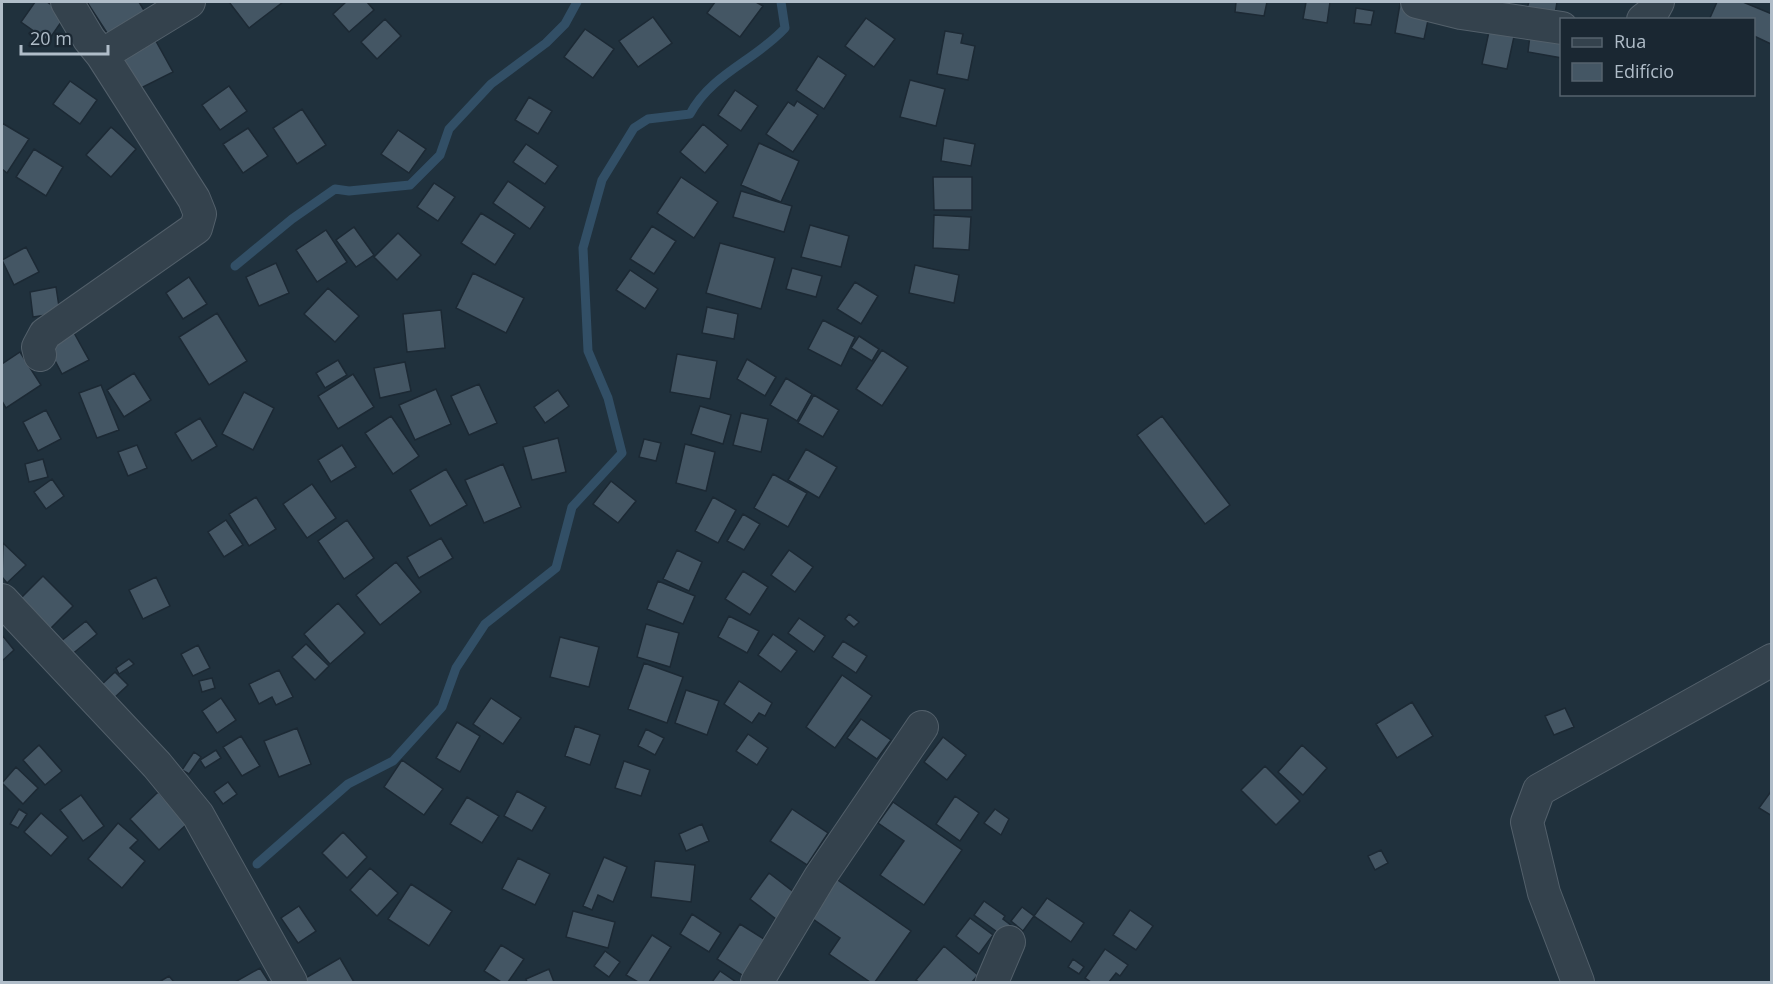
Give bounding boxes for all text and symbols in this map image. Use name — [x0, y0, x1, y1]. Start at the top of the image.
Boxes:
scale bar — [21, 18, 108, 56]
legend — [1560, 18, 1755, 96]
text: 20 m — [30, 26, 72, 50]
text: Rua — [1614, 29, 1646, 53]
text: Edifício — [1614, 59, 1674, 83]

